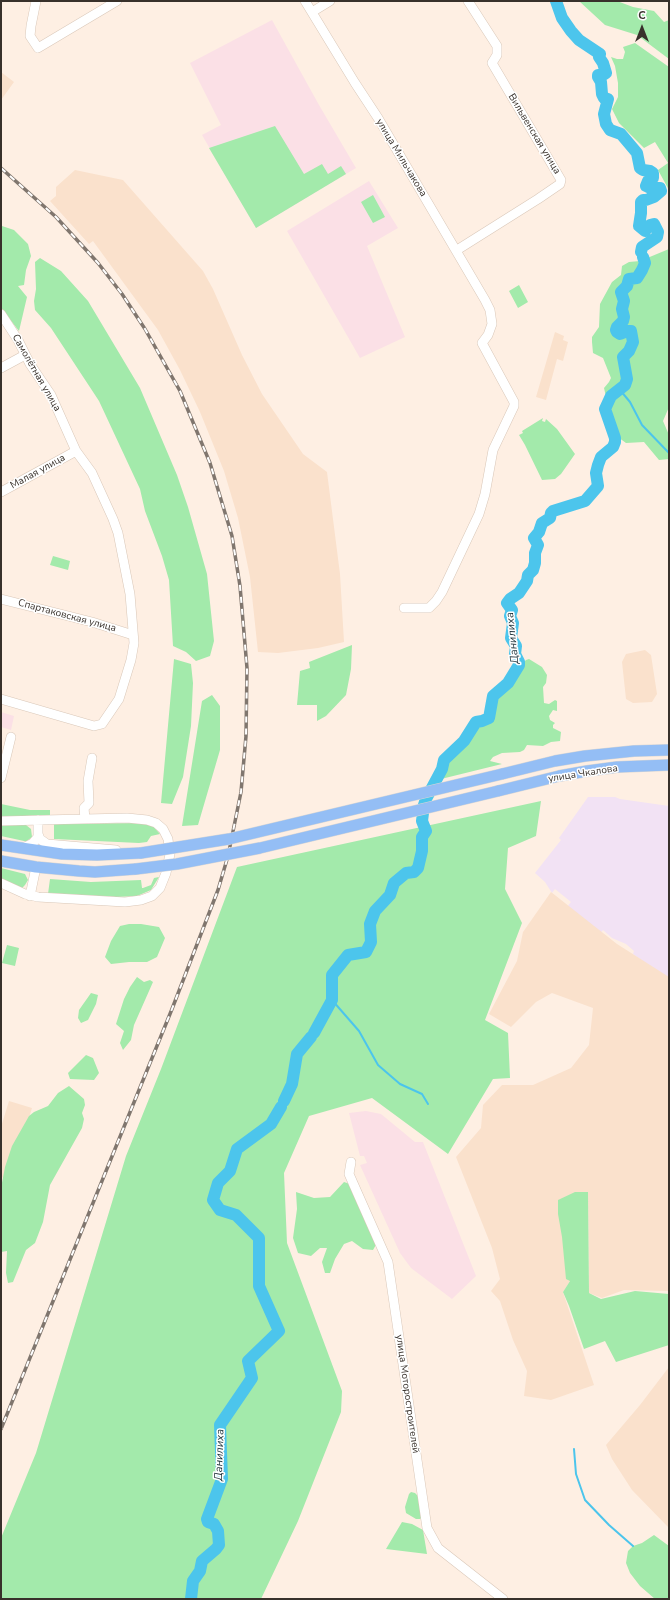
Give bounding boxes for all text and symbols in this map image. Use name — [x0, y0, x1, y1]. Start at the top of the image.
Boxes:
north arrow — [622, 8, 662, 48]
text: С — [638, 8, 646, 23]
street label: Вильвенская улица — [505, 92, 563, 176]
street label: улица Мильчакова — [373, 117, 429, 199]
street label: Самолётная улица — [9, 332, 63, 414]
street label: Малая улица — [8, 452, 68, 492]
street label: Спартаковская улица — [17, 597, 117, 635]
water label: Данилиха — [504, 612, 522, 664]
street label: улица Чкалова — [547, 763, 619, 785]
street label: улица Моторостроителей — [393, 1334, 421, 1454]
water label: Данилиха — [212, 1429, 228, 1481]

